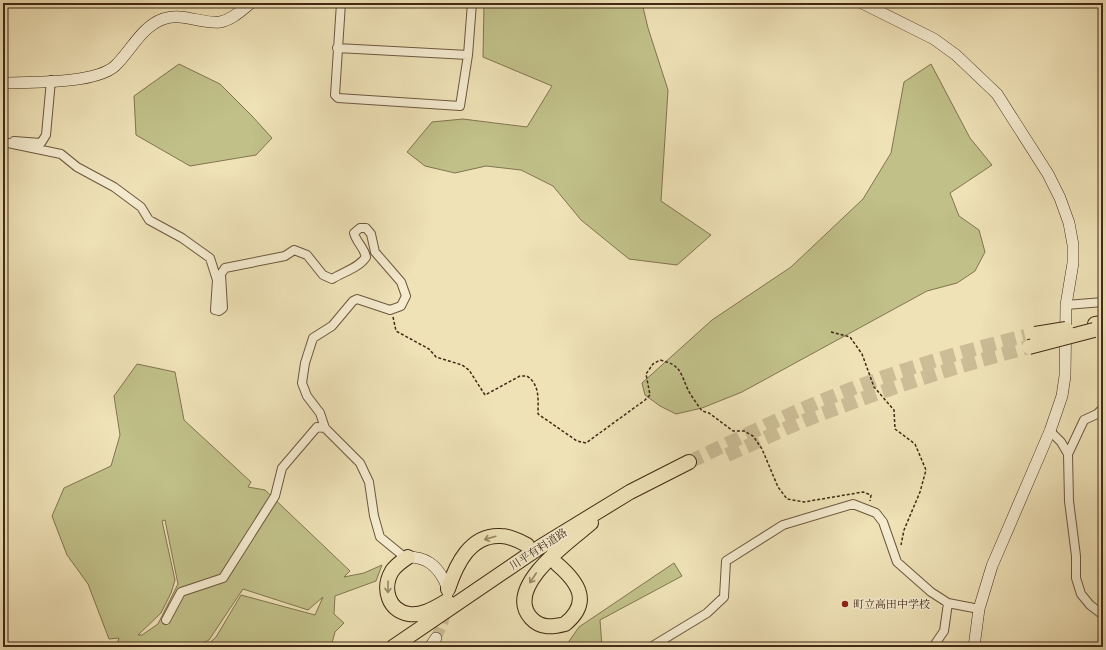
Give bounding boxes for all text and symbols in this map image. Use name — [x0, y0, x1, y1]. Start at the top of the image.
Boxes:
street label: 川平有料道路 — [507, 526, 569, 573]
one-way arrow — [484, 535, 497, 542]
one-way arrow — [529, 573, 537, 584]
one-way arrow — [384, 581, 391, 594]
place label: 町立高田中学校 — [853, 598, 930, 611]
marker: 町立高田中学校 — [840, 599, 850, 609]

